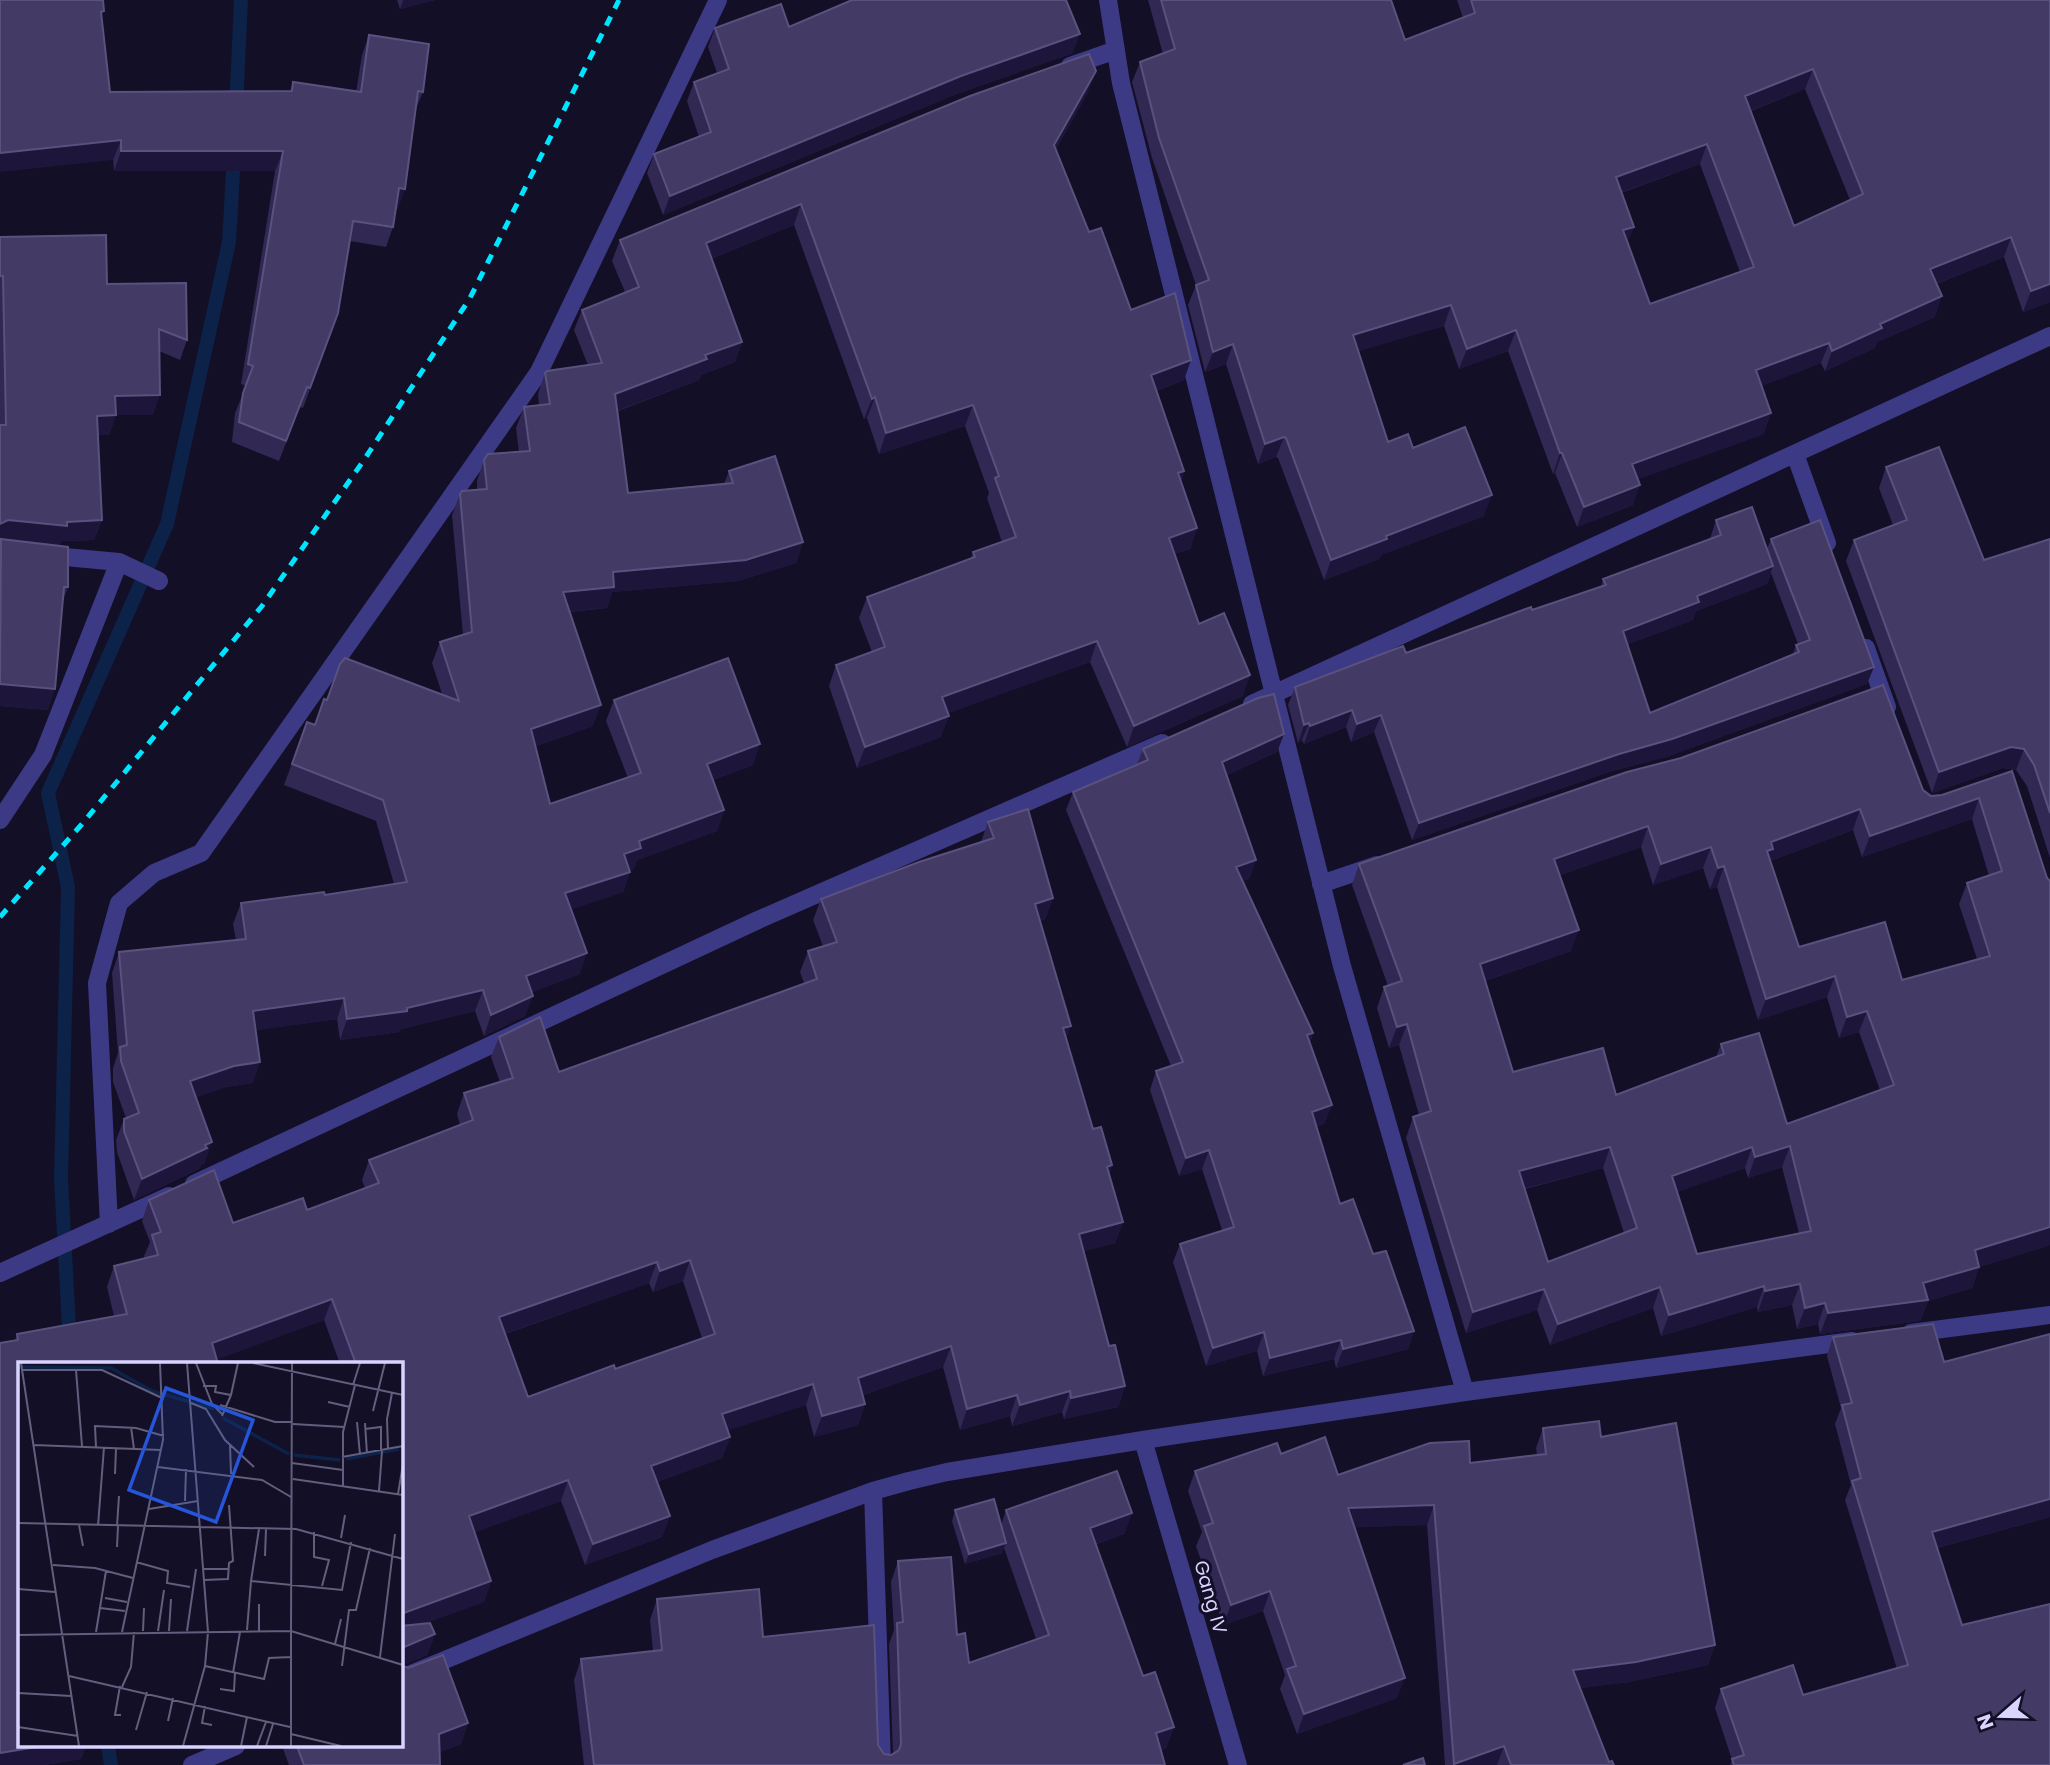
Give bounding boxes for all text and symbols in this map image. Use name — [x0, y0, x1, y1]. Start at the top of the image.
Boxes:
inset map — [18, 1362, 402, 1748]
street label: Gang IV — [1187, 1557, 1234, 1637]
north arrow — [1966, 1681, 2036, 1751]
text: N — [1970, 1710, 2001, 1733]

